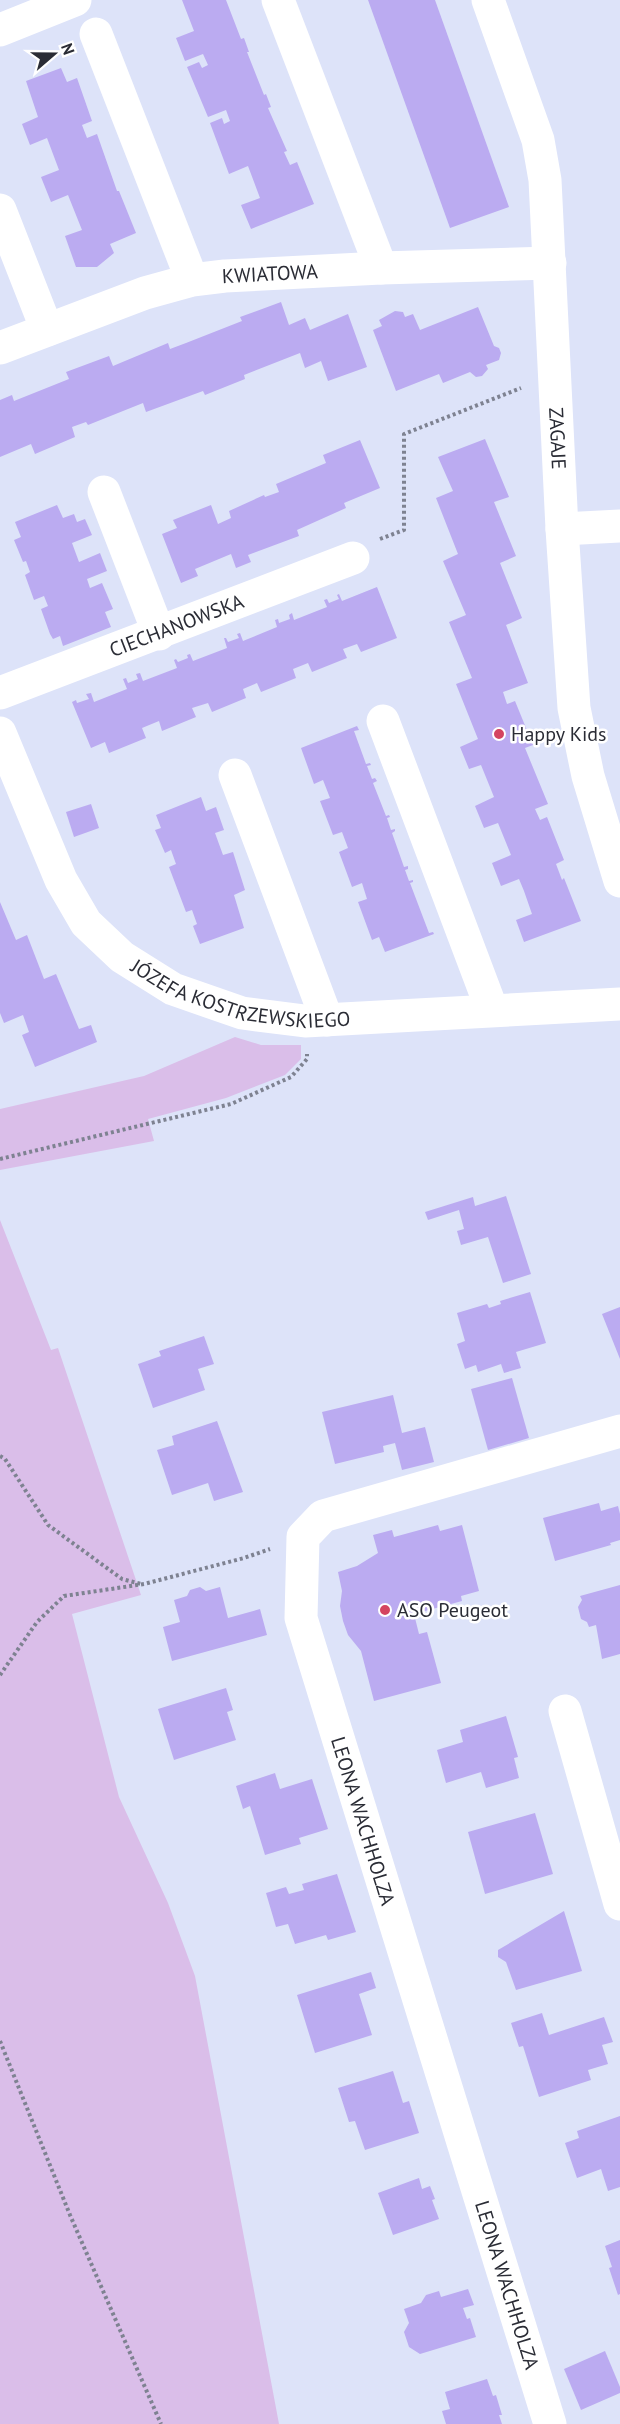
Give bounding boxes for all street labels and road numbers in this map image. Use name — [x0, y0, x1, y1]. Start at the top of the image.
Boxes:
street label: KWIATOWA — [221, 258, 319, 289]
street label: ZAGAJE — [543, 407, 572, 470]
street label: CIECHANOWSKA — [106, 588, 248, 663]
street label: JÓZEFA KOSTRZEWSKIEGO — [125, 952, 351, 1034]
street label: LEONA WACHHOLZA — [325, 1733, 401, 1909]
street label: LEONA WACHHOLZA — [469, 2197, 545, 2373]

